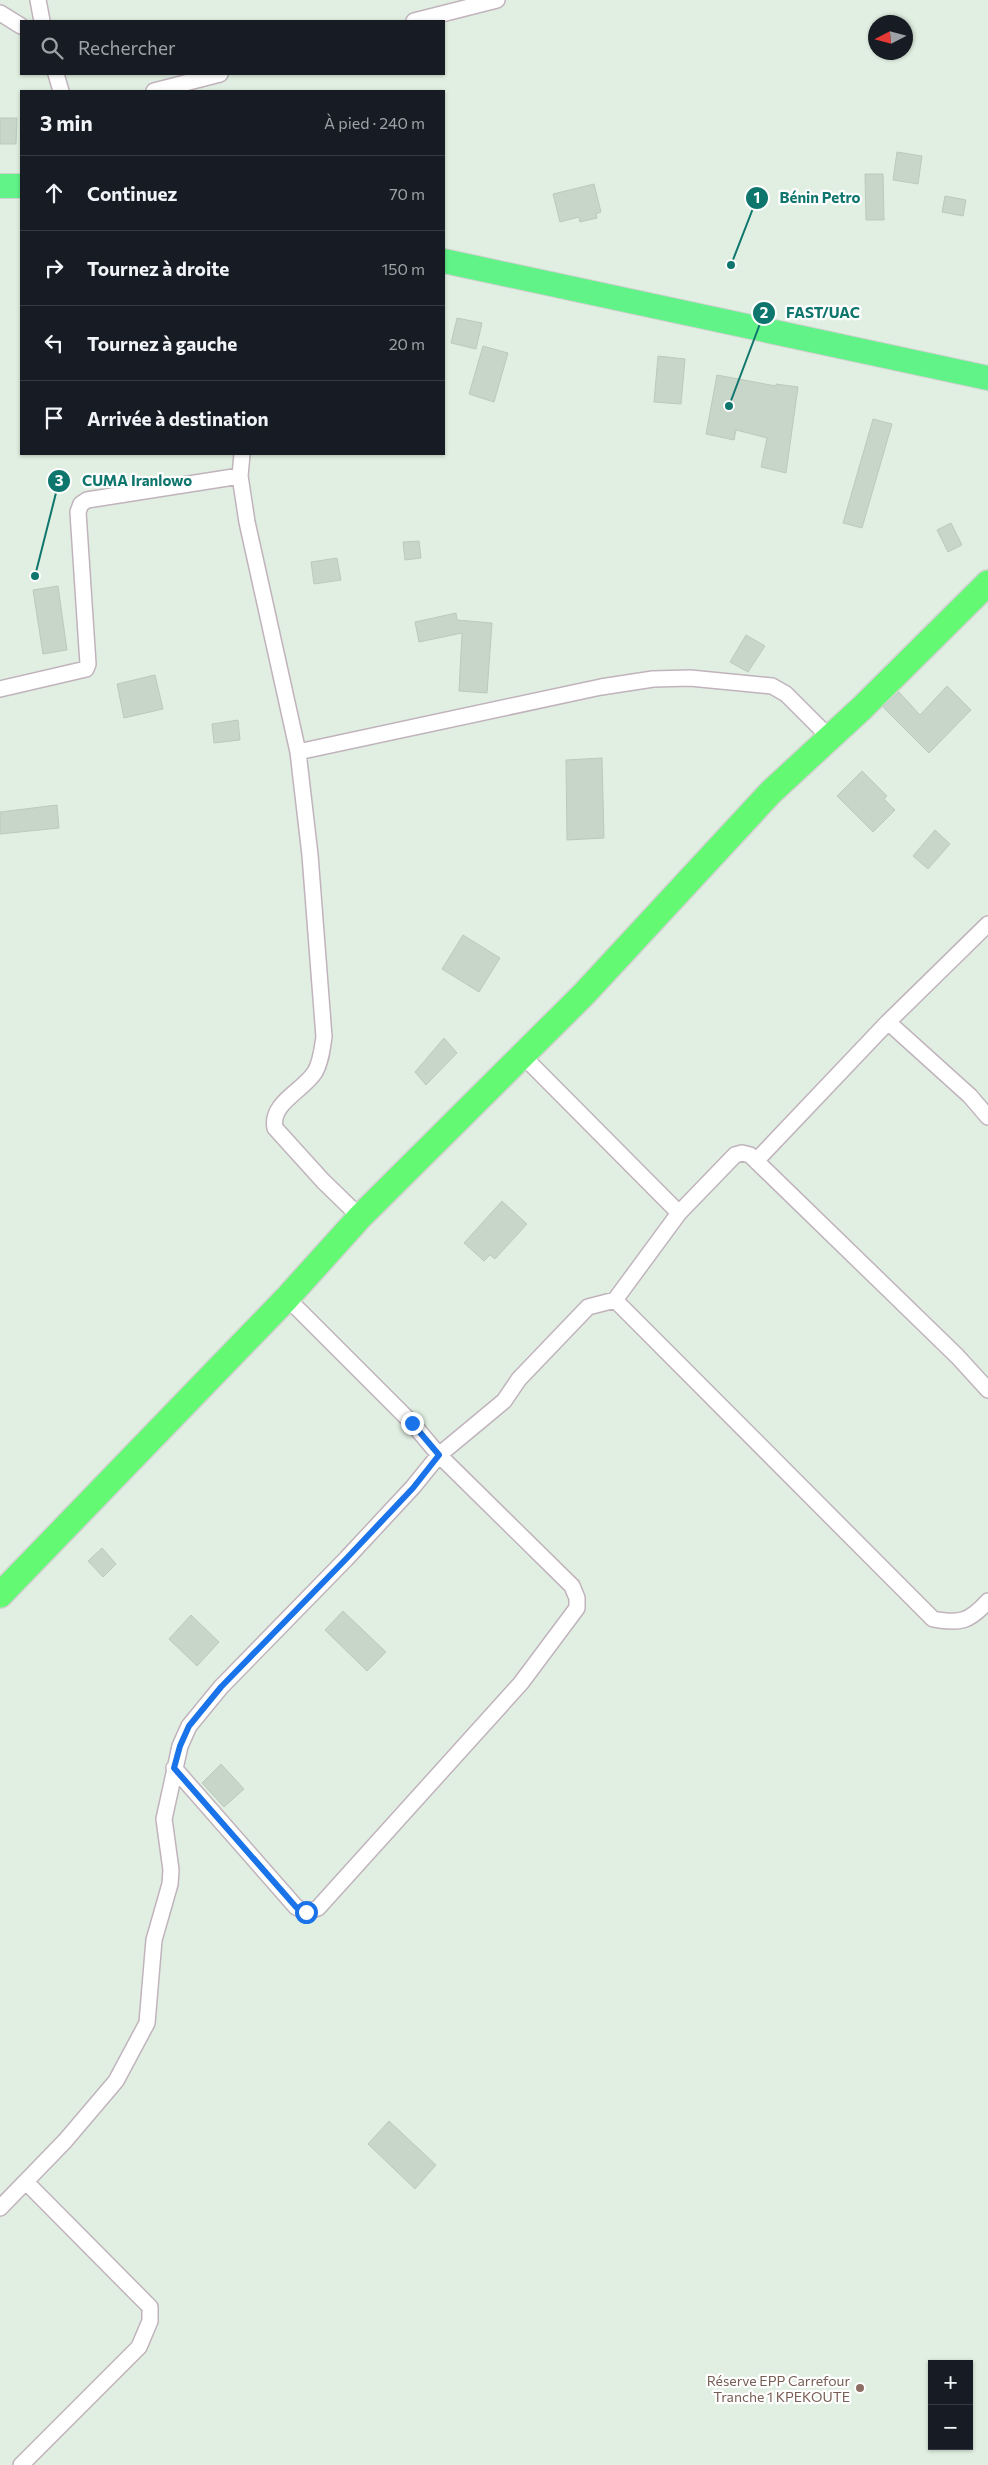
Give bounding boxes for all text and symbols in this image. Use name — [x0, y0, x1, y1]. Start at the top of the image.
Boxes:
north arrow — [868, 15, 913, 60]
search box — [20, 20, 445, 75]
icon: search — [38, 34, 66, 62]
text: Rechercher — [78, 36, 176, 59]
text: 3 min — [40, 110, 93, 135]
text: À pied · 240 m — [324, 113, 425, 132]
icon: ahead — [40, 179, 68, 207]
text: Continuez — [87, 182, 177, 205]
callout: Bénin Petro — [745, 183, 871, 213]
text: 70 m — [389, 184, 425, 203]
text: 1 — [754, 188, 760, 206]
text: Bénin Petro — [780, 188, 860, 206]
icon: right — [40, 254, 68, 282]
text: Tournez à droite — [87, 257, 229, 280]
text: 150 m — [382, 259, 425, 278]
callout: FAST/UAC — [751, 298, 870, 328]
text: 2 — [760, 303, 768, 321]
text: FAST/UAC — [786, 303, 860, 321]
icon: left — [40, 329, 68, 357]
text: Tournez à gauche — [87, 332, 237, 355]
text: 20 m — [389, 334, 425, 353]
icon: arrive — [40, 404, 68, 432]
text: Arrivée à destination — [87, 407, 269, 430]
callout: CUMA Iranlowo — [47, 466, 202, 496]
text: 3 — [55, 471, 64, 489]
text: CUMA Iranlowo — [82, 471, 192, 489]
route end — [401, 1412, 424, 1435]
route start — [295, 1901, 318, 1924]
map controls — [928, 2360, 973, 2450]
button: + — [928, 2360, 973, 2405]
place label: Réserve EPP Carrefour Tranche 1 KPEKOUTE — [707, 2372, 850, 2405]
marker: Réserve EPP Carrefour Tranche 1 KPEKOUTE — [854, 2382, 866, 2394]
button: − — [928, 2405, 973, 2450]

